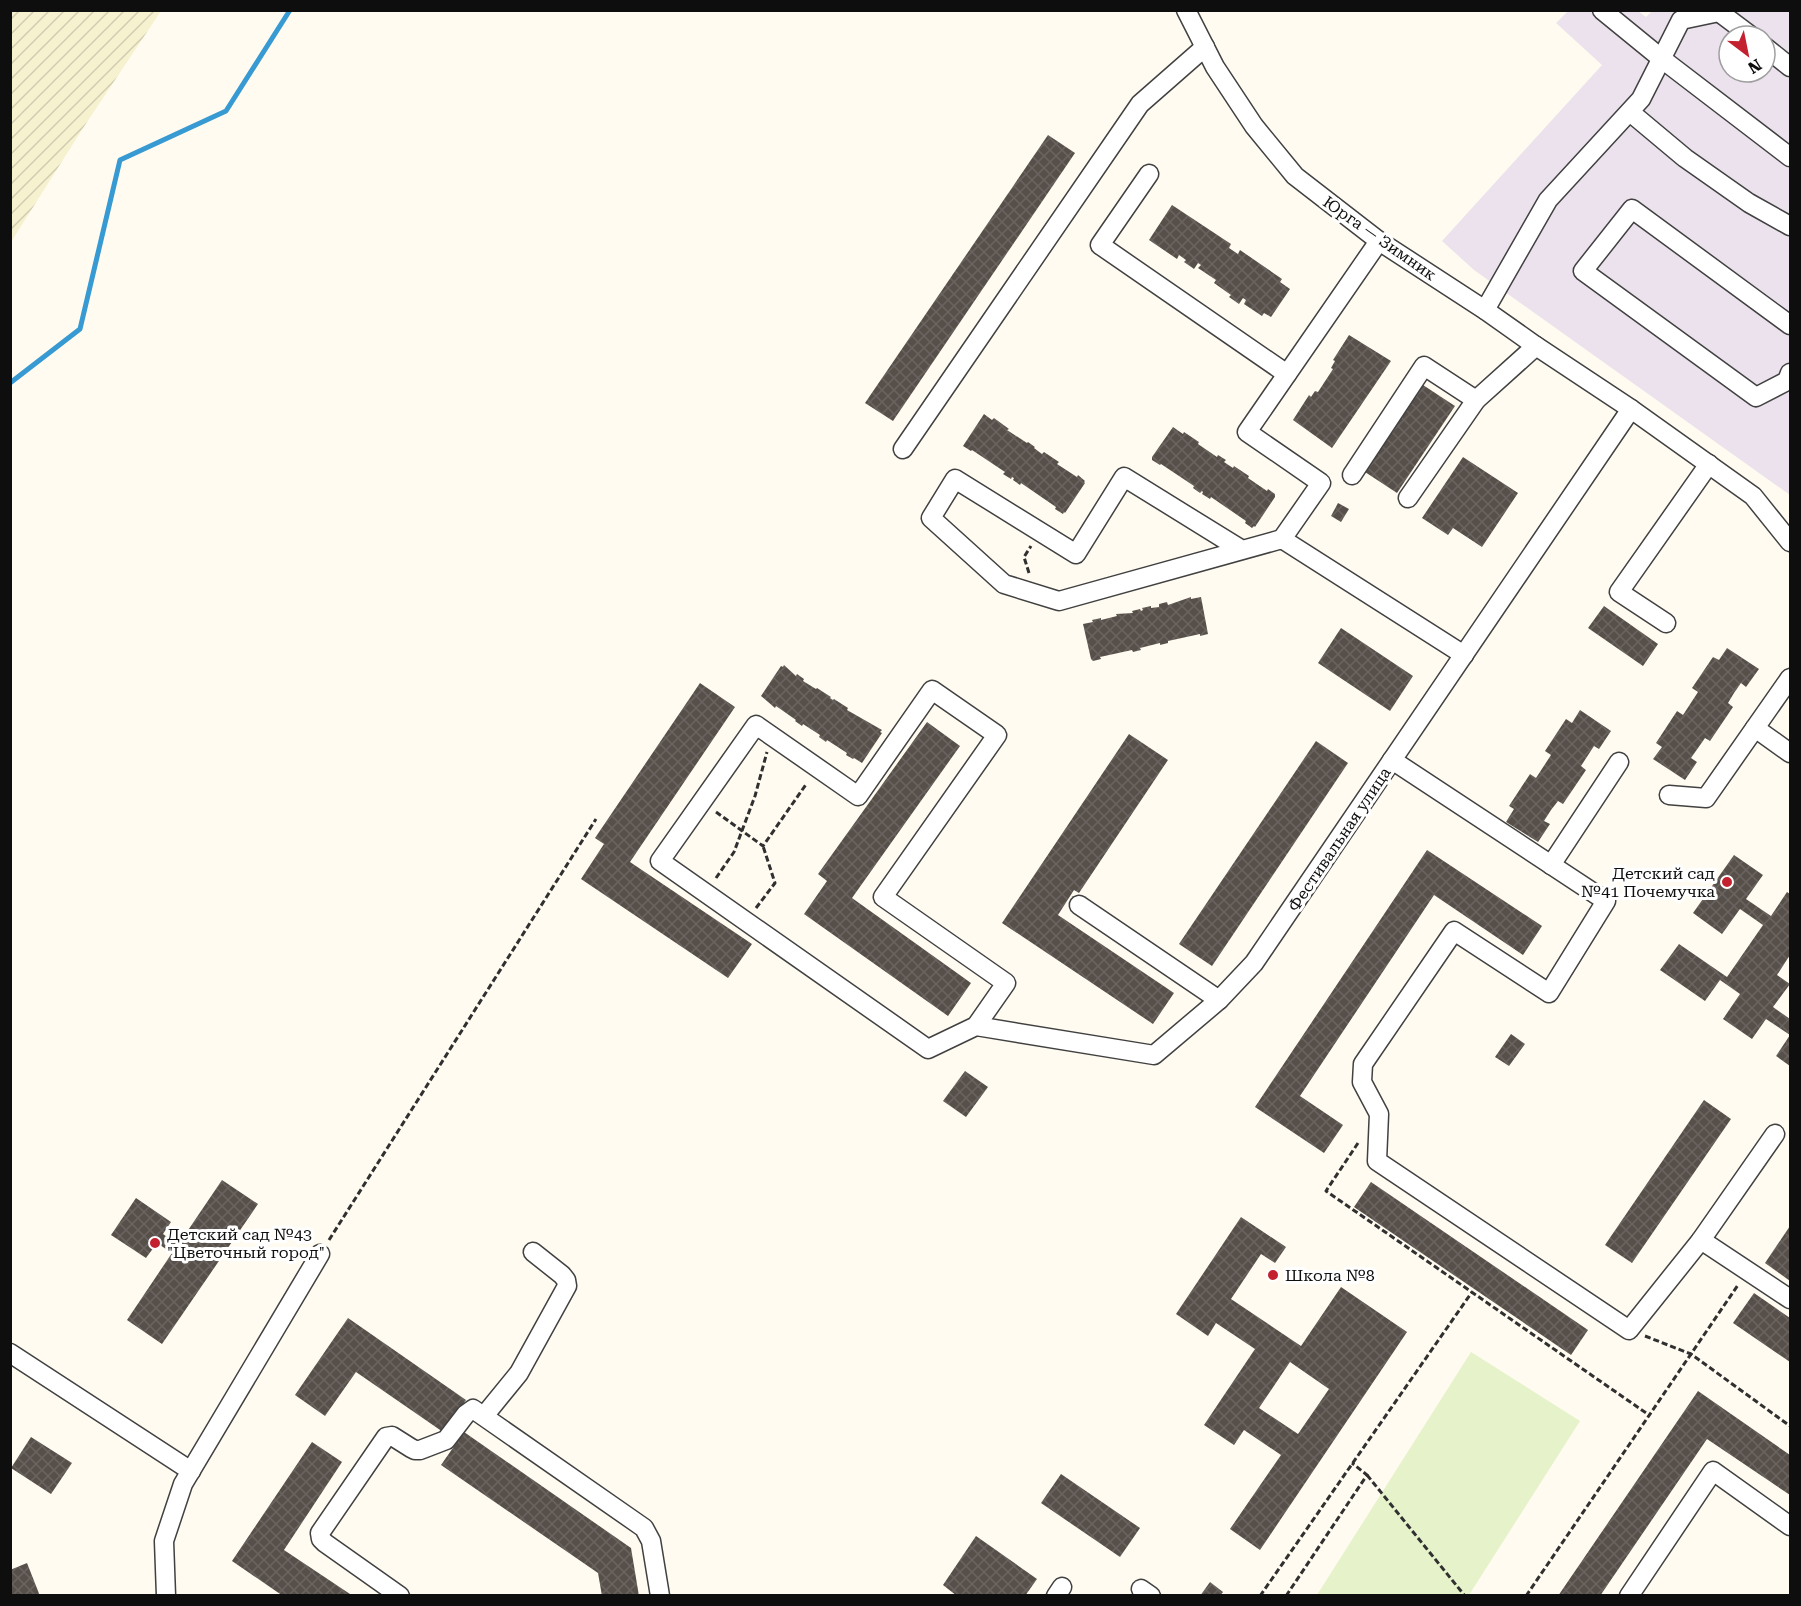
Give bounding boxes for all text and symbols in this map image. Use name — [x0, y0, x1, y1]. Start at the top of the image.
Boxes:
north arrow — [1717, 24, 1777, 84]
text: N — [1744, 55, 1765, 78]
street label: Юрга — Зимник — [1320, 192, 1440, 284]
street label: Фестивальная улица — [1284, 763, 1395, 915]
place label: Детский сад №41 Почемучка — [1581, 864, 1715, 901]
marker: Детский сад №41 Почемучка — [1720, 875, 1734, 889]
place label: Детский сад №43 "Цветочный город" — [167, 1225, 325, 1262]
marker: Детский сад №43 "Цветочный город" — [148, 1236, 162, 1250]
place label: Школа №8 — [1285, 1266, 1375, 1285]
marker: Школа №8 — [1266, 1268, 1280, 1282]

